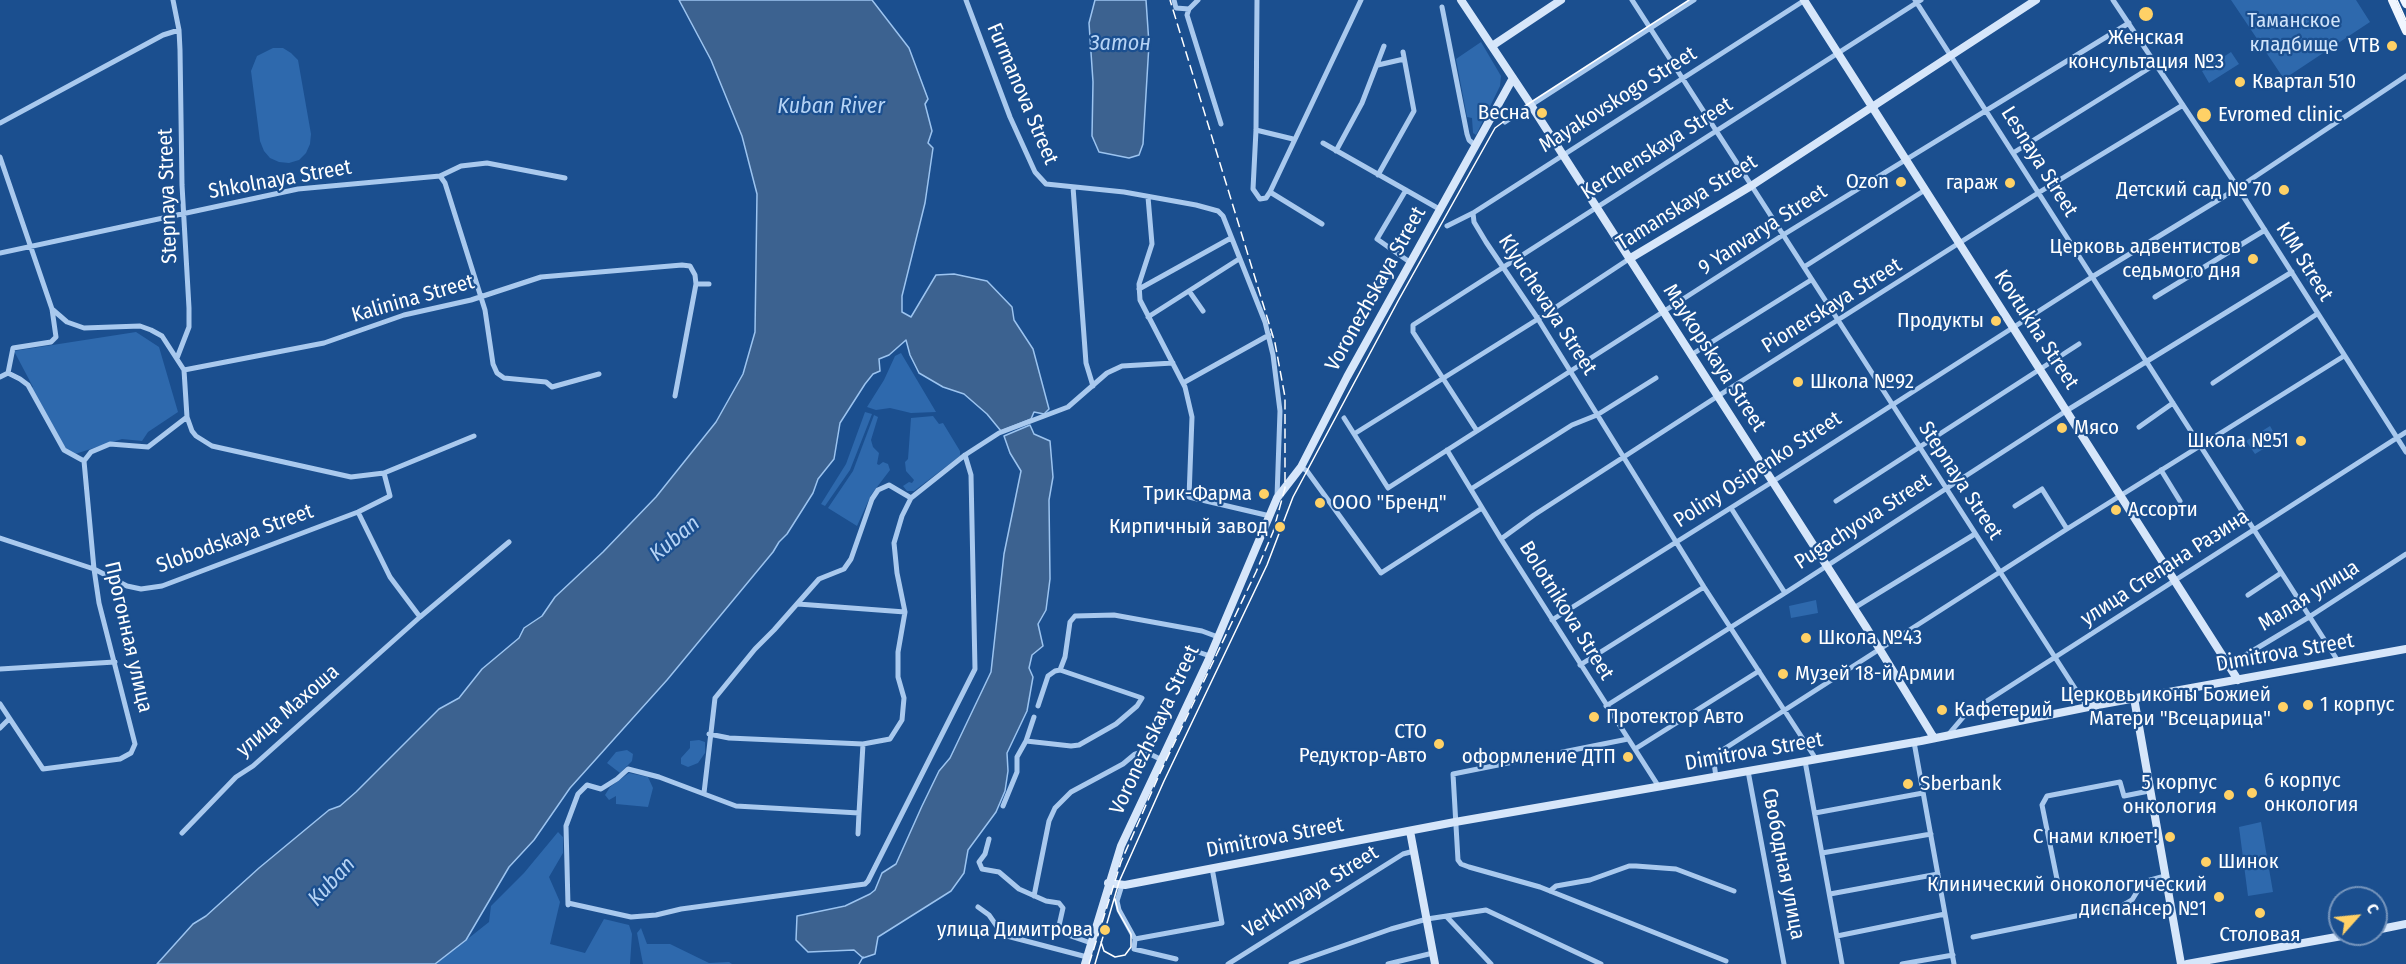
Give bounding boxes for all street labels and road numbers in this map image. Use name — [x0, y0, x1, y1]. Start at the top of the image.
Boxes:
street label: Furmanova Street — [981, 20, 1063, 168]
street label: Mayakovskogo Street — [1535, 41, 1701, 159]
street label: Kerchenskaya Street — [1577, 92, 1737, 206]
street label: Lesnaya Street — [1995, 102, 2083, 222]
street label: Stepnaya Street — [153, 128, 183, 264]
street label: Tamanskaya Street — [1612, 150, 1762, 256]
street label: Shkolnaya Street — [207, 155, 353, 205]
street label: 9 Yanvarya Street — [1694, 179, 1832, 281]
street label: Voronezhskaya Street — [1320, 202, 1432, 376]
street label: KIM Street — [2270, 218, 2338, 306]
street label: Klyuchevaya Street — [1492, 230, 1602, 380]
street label: Pionerskaya Street — [1757, 253, 1907, 359]
street label: Kovtukha Street — [1988, 266, 2084, 394]
street label: Kalinina Street — [349, 269, 477, 329]
street label: Maykopskaya Street — [1657, 280, 1771, 436]
street label: Poliny Osipenko Street — [1669, 406, 1847, 534]
street label: Stepnaya Street — [1913, 417, 2007, 545]
street label: Pugachyova Street — [1790, 469, 1936, 575]
street label: Slobodskaya Street — [153, 499, 317, 579]
street label: улица Степана Разина — [2076, 504, 2254, 632]
street label: Bolotnikova Street — [1513, 537, 1619, 685]
street label: Малая улица — [2254, 555, 2364, 637]
street label: Прогонная улица — [98, 559, 158, 715]
street label: Dimitrova Street — [2214, 628, 2356, 678]
street label: Voronezhskaya Street — [1105, 641, 1205, 819]
street label: улица Махоша — [231, 659, 345, 763]
street label: Dimitrova Street — [1683, 727, 1825, 777]
street label: Свободная улица — [1756, 786, 1810, 942]
street label: Dimitrova Street — [1204, 812, 1346, 864]
street label: Verkhnyaya Street — [1239, 840, 1383, 944]

